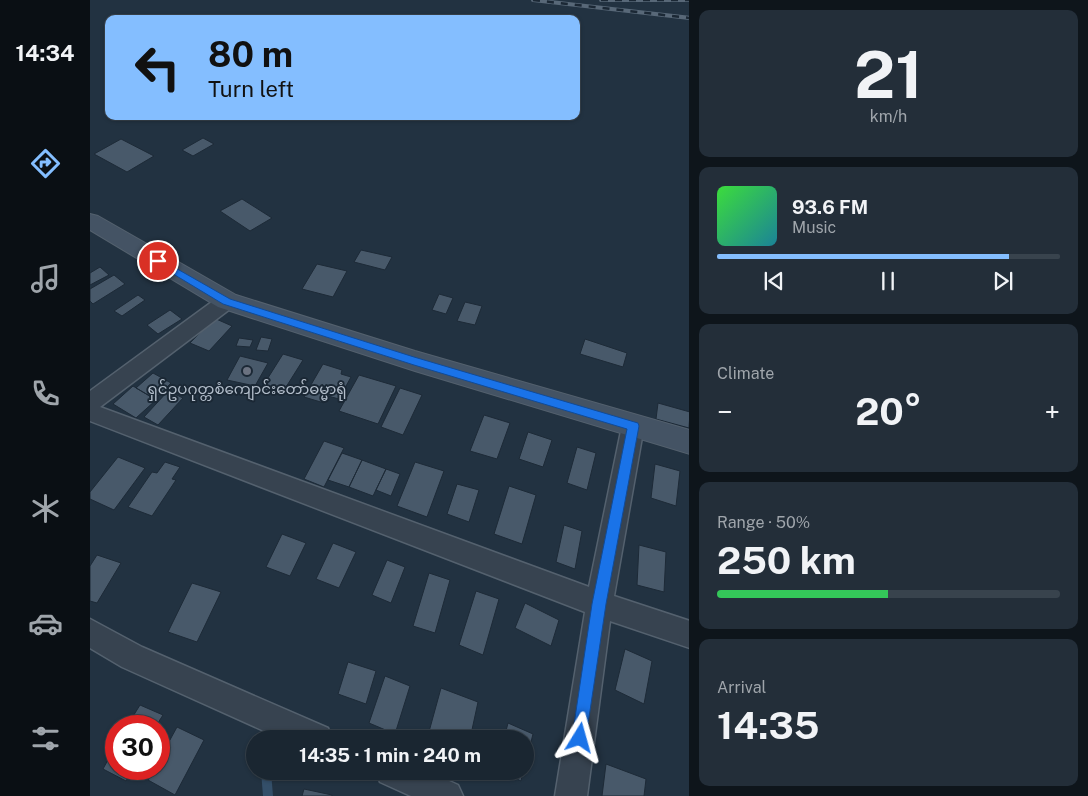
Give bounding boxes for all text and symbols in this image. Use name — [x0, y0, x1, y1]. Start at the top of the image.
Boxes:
text: 80 m — [208, 34, 293, 75]
icon: left — [125, 35, 190, 100]
text: 21 — [854, 36, 923, 113]
text: 14:34 — [16, 40, 74, 66]
text: Turn left — [208, 76, 294, 102]
text: km/h — [870, 107, 907, 126]
icon: directions — [28, 146, 63, 181]
text: 93.6 FM — [792, 196, 868, 218]
text: Music — [792, 218, 836, 237]
pin — [137, 240, 179, 282]
icon: arrive — [144, 247, 172, 275]
icon: music — [28, 261, 63, 296]
icon: previous — [760, 267, 788, 295]
icon: pause — [874, 267, 902, 295]
icon: next — [989, 267, 1017, 295]
text: Climate — [717, 364, 774, 383]
marker: ရှင်ဥပဂုတ္တစံကျောင်းတော်ဓမ္မာရုံ — [241, 365, 253, 377]
icon: phone — [28, 376, 63, 411]
place label: ရှင်ဥပဂုတ္တစံကျောင်းတော်ဓမ္မာရုံ — [148, 379, 346, 401]
text: 20° — [855, 389, 922, 434]
text: − — [717, 395, 733, 428]
text: + — [1044, 395, 1060, 428]
icon: climate — [28, 491, 63, 526]
text: Range · 50% — [717, 513, 810, 532]
text: 250 km — [717, 538, 856, 583]
icon: car — [28, 606, 63, 641]
text: Arrival — [717, 678, 766, 697]
text: 14:35 — [717, 703, 819, 748]
position arrow — [553, 711, 605, 763]
speed limit sign: 30 — [105, 715, 170, 780]
icon: filters — [28, 721, 63, 756]
text: 14:35 · 1 min · 240 m — [299, 744, 481, 766]

